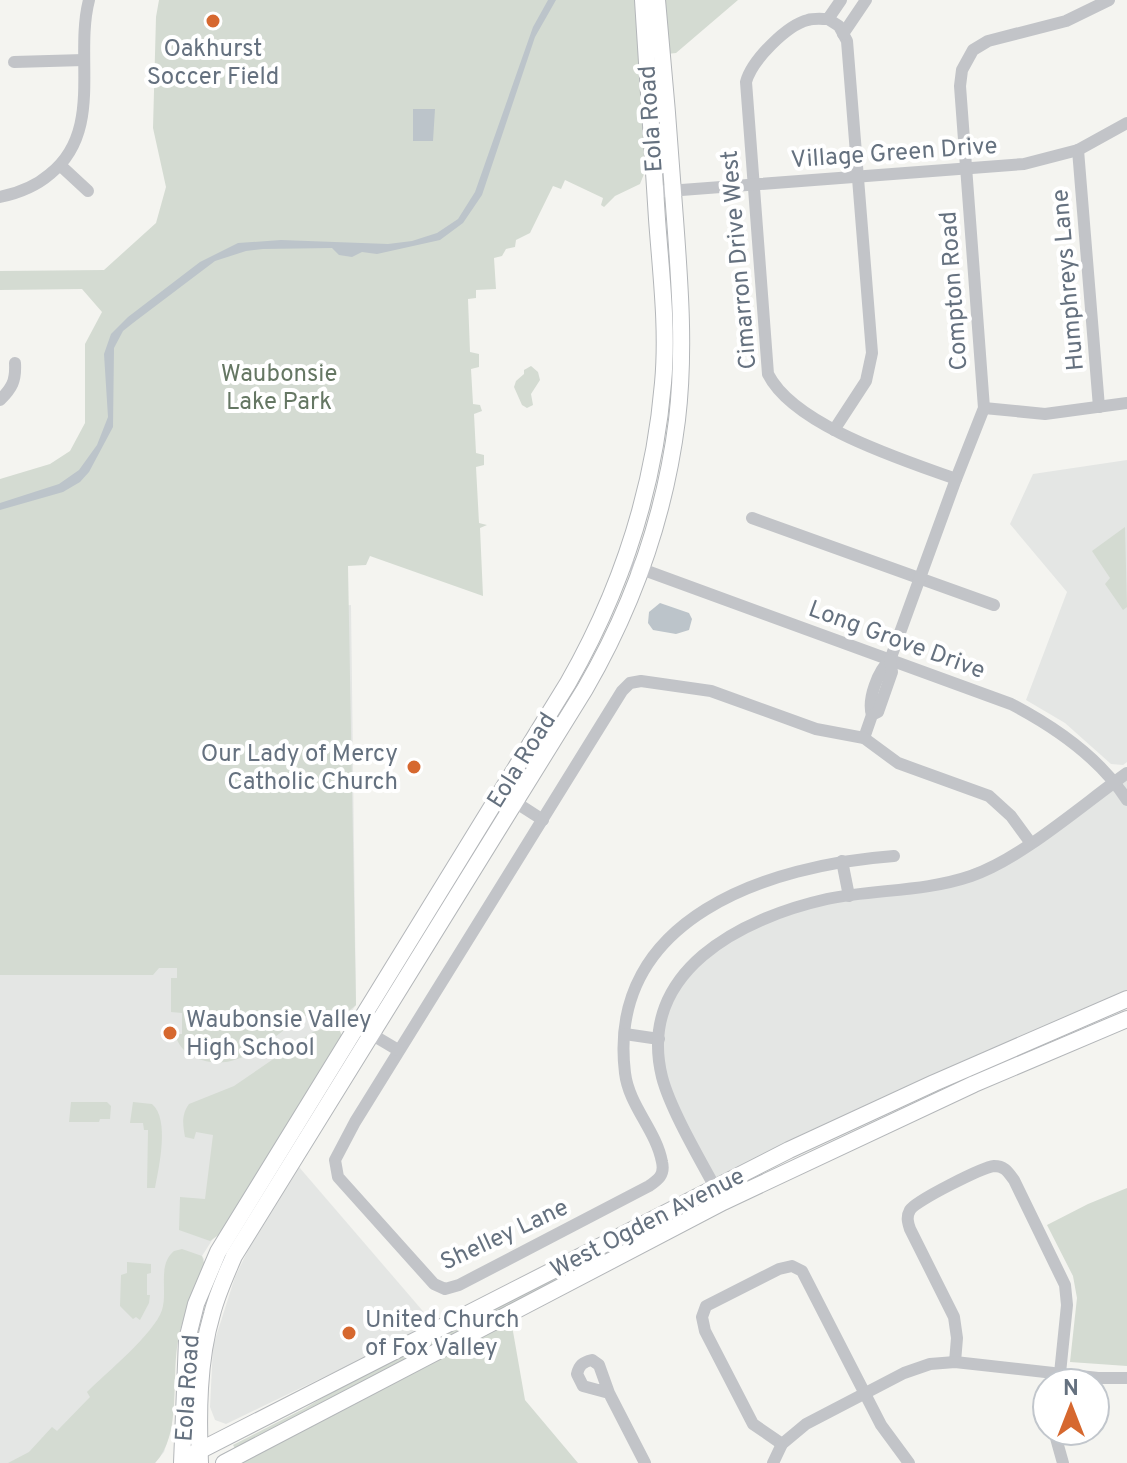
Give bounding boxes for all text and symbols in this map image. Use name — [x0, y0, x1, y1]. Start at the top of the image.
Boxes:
marker: Oakhurst Soccer Field — [204, 12, 222, 30]
place label: Oakhurst Soccer Field — [147, 35, 279, 93]
street label: Eola Road — [633, 64, 671, 173]
street label: Village Green Drive — [790, 132, 998, 176]
street label: Cimarron Drive West — [715, 149, 765, 371]
street label: Humphreys Lane — [1046, 188, 1092, 372]
street label: Compton Road — [934, 210, 976, 372]
park label: Waubonsie Lake Park — [221, 360, 337, 418]
street label: Long Grove Drive — [804, 595, 989, 687]
street label: Eola Road — [482, 708, 564, 814]
place label: Our Lady of Mercy Catholic Church — [201, 740, 398, 798]
marker: Our Lady of Mercy Catholic Church — [405, 758, 423, 776]
place label: Waubonsie Valley High School — [186, 1006, 372, 1064]
marker: Waubonsie Valley High School — [161, 1024, 179, 1042]
street label: West Ogden Avenue — [546, 1162, 750, 1286]
street label: Shelley Lane — [436, 1193, 574, 1278]
place label: United Church of Fox Valley — [365, 1306, 519, 1364]
marker: United Church of Fox Valley — [340, 1324, 358, 1342]
street label: Eola Road — [170, 1334, 208, 1443]
north arrow — [1031, 1367, 1111, 1447]
text: N — [1063, 1376, 1079, 1403]

